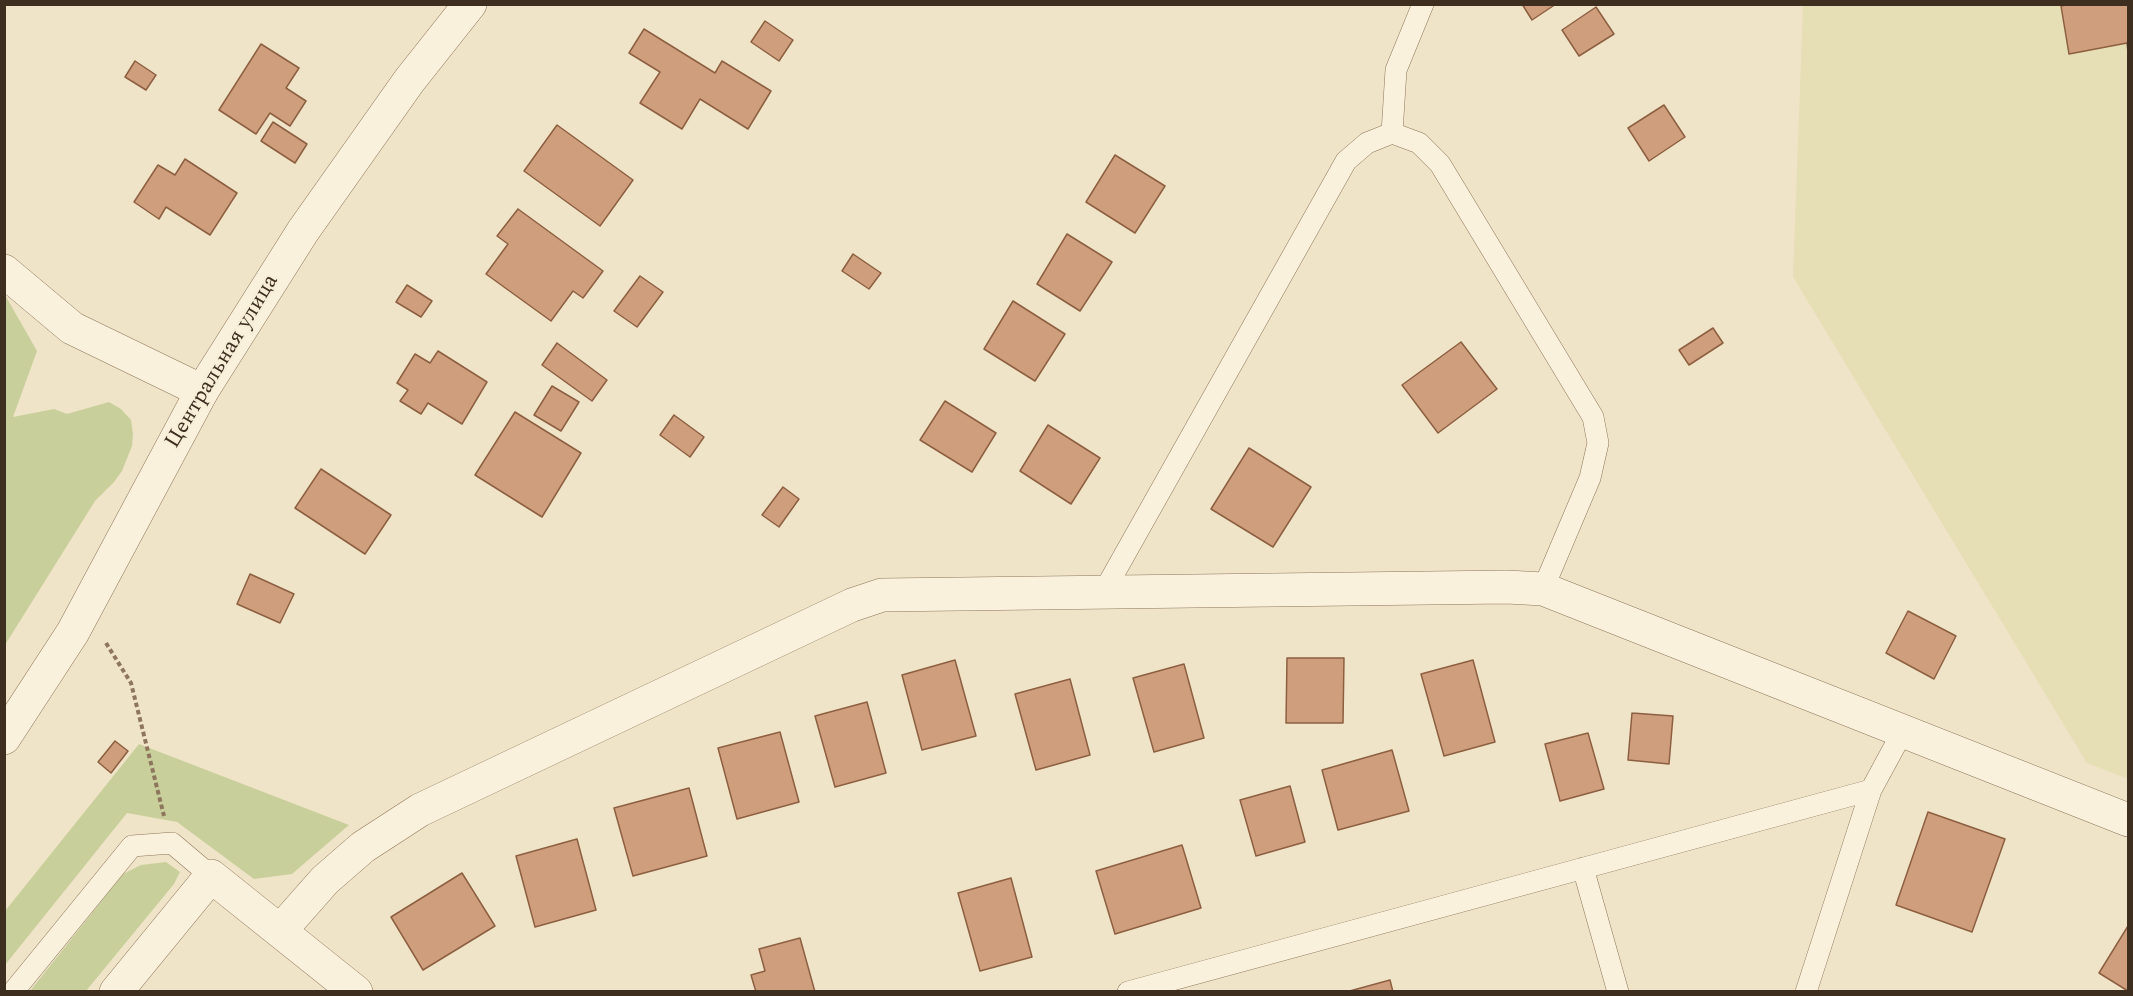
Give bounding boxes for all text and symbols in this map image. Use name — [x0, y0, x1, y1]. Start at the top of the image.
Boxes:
street label: Центральная улица — [161, 270, 285, 454]

